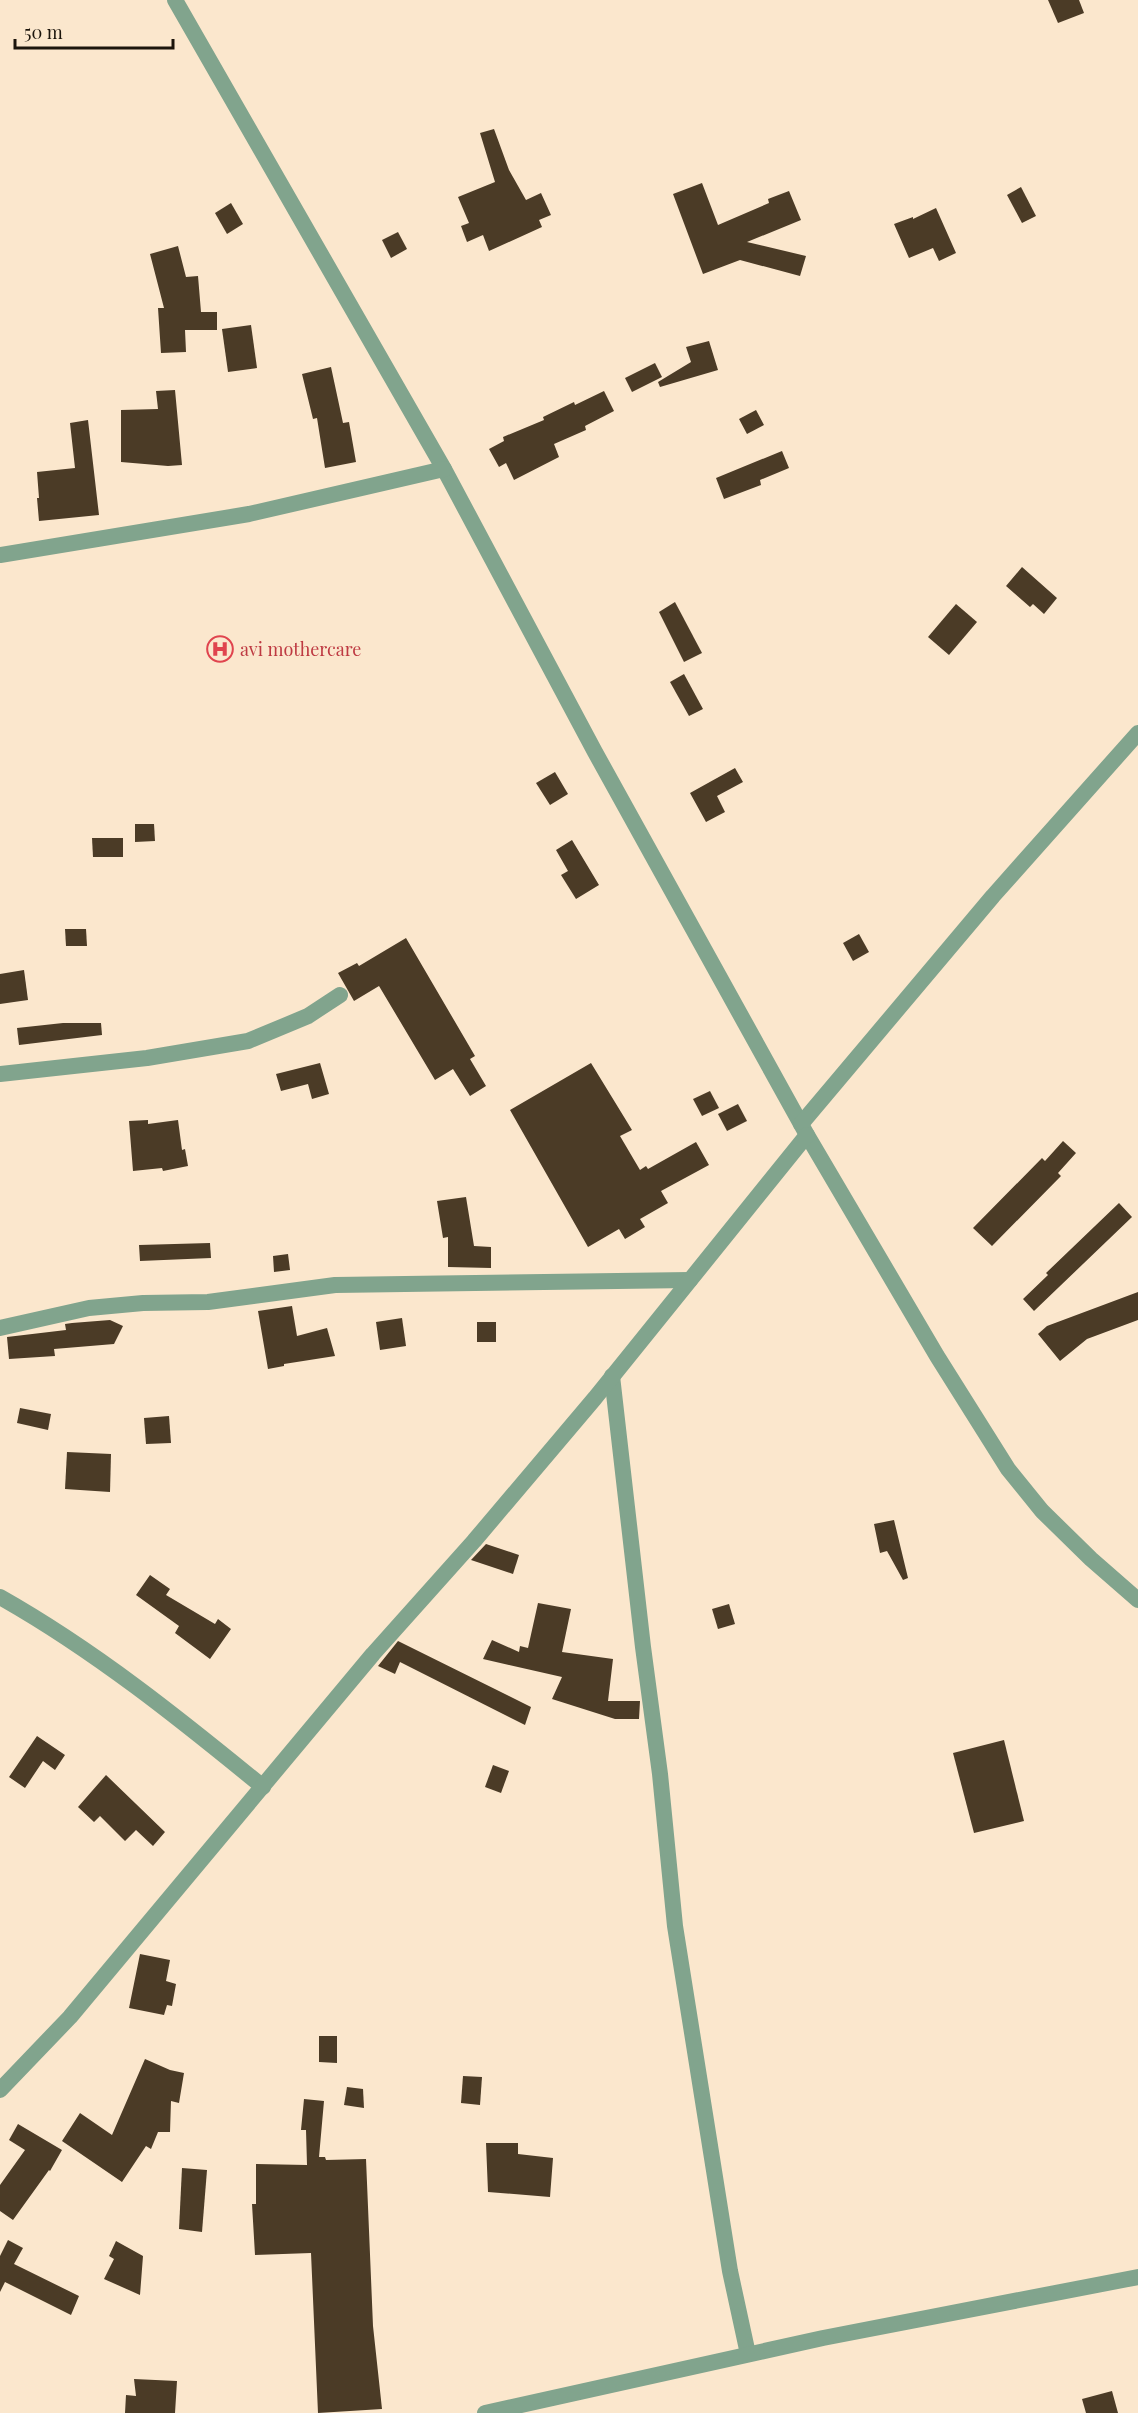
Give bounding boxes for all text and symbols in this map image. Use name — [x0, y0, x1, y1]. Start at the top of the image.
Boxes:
scale bar — [15, 12, 172, 50]
text: 50 m — [24, 20, 63, 44]
hospital icon: avi mothercare — [205, 634, 235, 664]
place label: avi mothercare — [240, 637, 361, 661]

